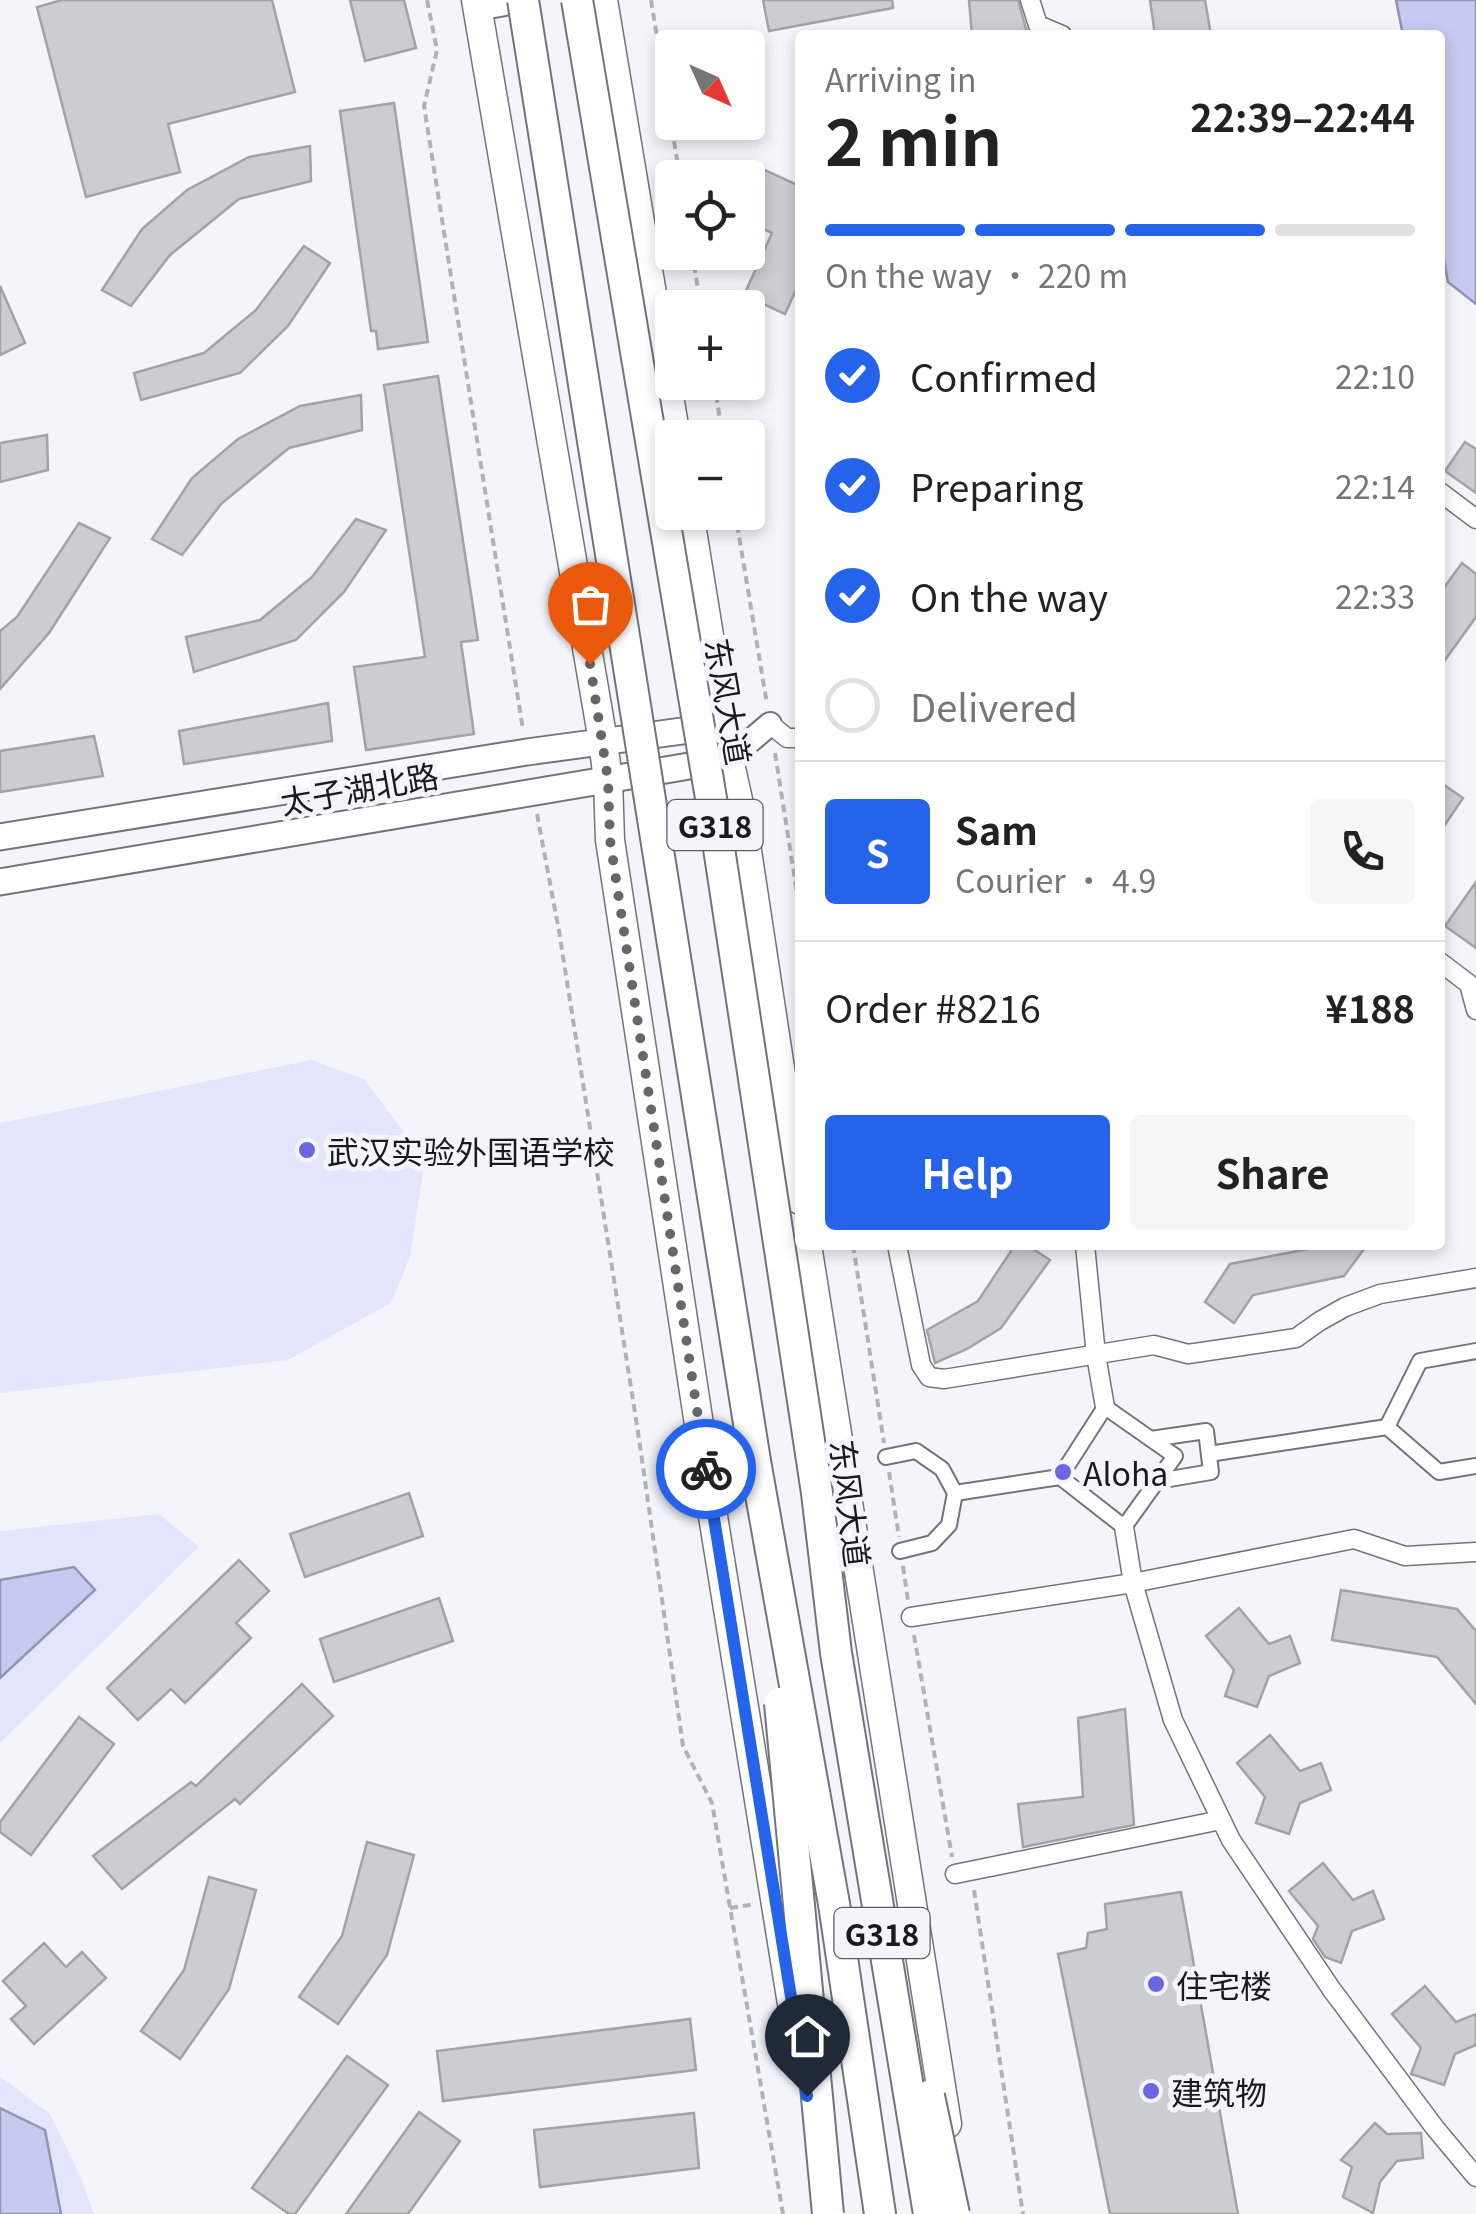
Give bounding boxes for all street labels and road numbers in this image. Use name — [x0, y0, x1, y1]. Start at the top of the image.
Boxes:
street label: 东风大道 — [696, 634, 764, 768]
street label: 太子湖北路 — [276, 750, 442, 824]
road number: G318 — [668, 800, 762, 850]
street label: 东风大道 — [821, 1437, 883, 1569]
road number: G318 — [834, 1908, 930, 1958]

